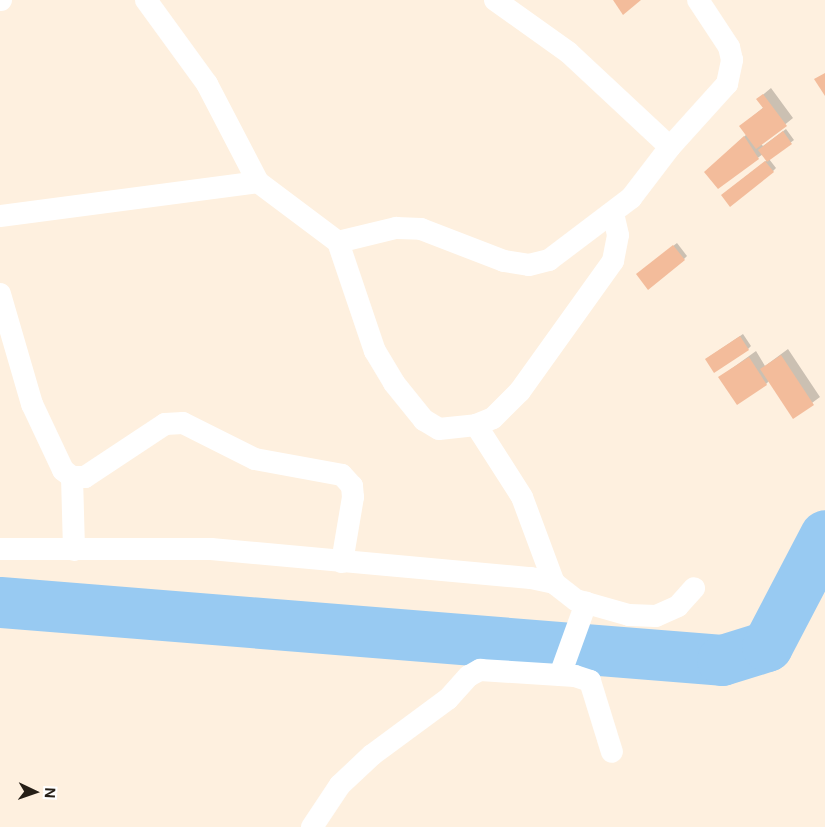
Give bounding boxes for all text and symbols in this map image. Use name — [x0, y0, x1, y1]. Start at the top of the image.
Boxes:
north arrow — [10, 767, 60, 817]
text: N — [42, 787, 59, 799]

